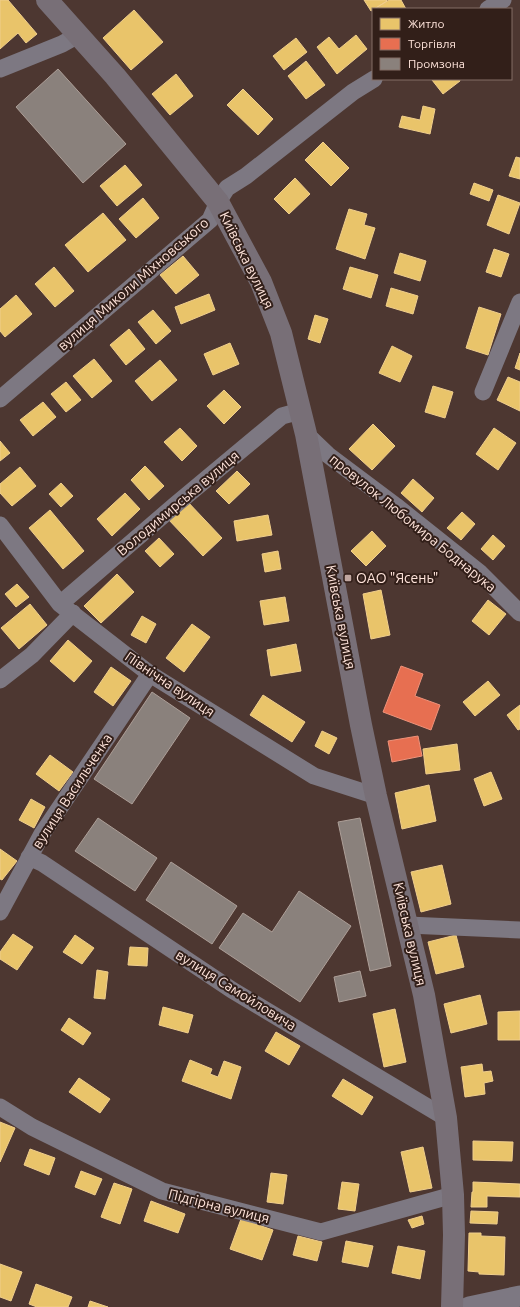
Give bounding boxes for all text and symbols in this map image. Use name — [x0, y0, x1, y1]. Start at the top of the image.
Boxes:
legend — [372, 8, 512, 80]
text: Житло — [408, 17, 445, 30]
text: Торгівля — [408, 37, 456, 50]
text: Промзона — [408, 57, 465, 70]
street label: Київська вулиця — [217, 209, 277, 311]
street label: вулиця Миколи Міхновського — [54, 214, 212, 354]
street label: Володимирська вулиця — [114, 447, 242, 559]
street label: провулок Любомира Боднарука — [327, 451, 499, 595]
street label: Київська вулиця — [323, 564, 359, 670]
place label: ОАО "Ясень" — [356, 570, 438, 586]
marker: ОАО "Ясень" — [343, 573, 353, 583]
street label: Північна вулиця — [122, 648, 218, 720]
street label: вулиця Васильченка — [29, 731, 115, 851]
street label: Київська вулиця — [390, 881, 430, 987]
street label: вулиця Самойловича — [173, 946, 299, 1034]
street label: Підгірна вулиця — [167, 1186, 271, 1226]

